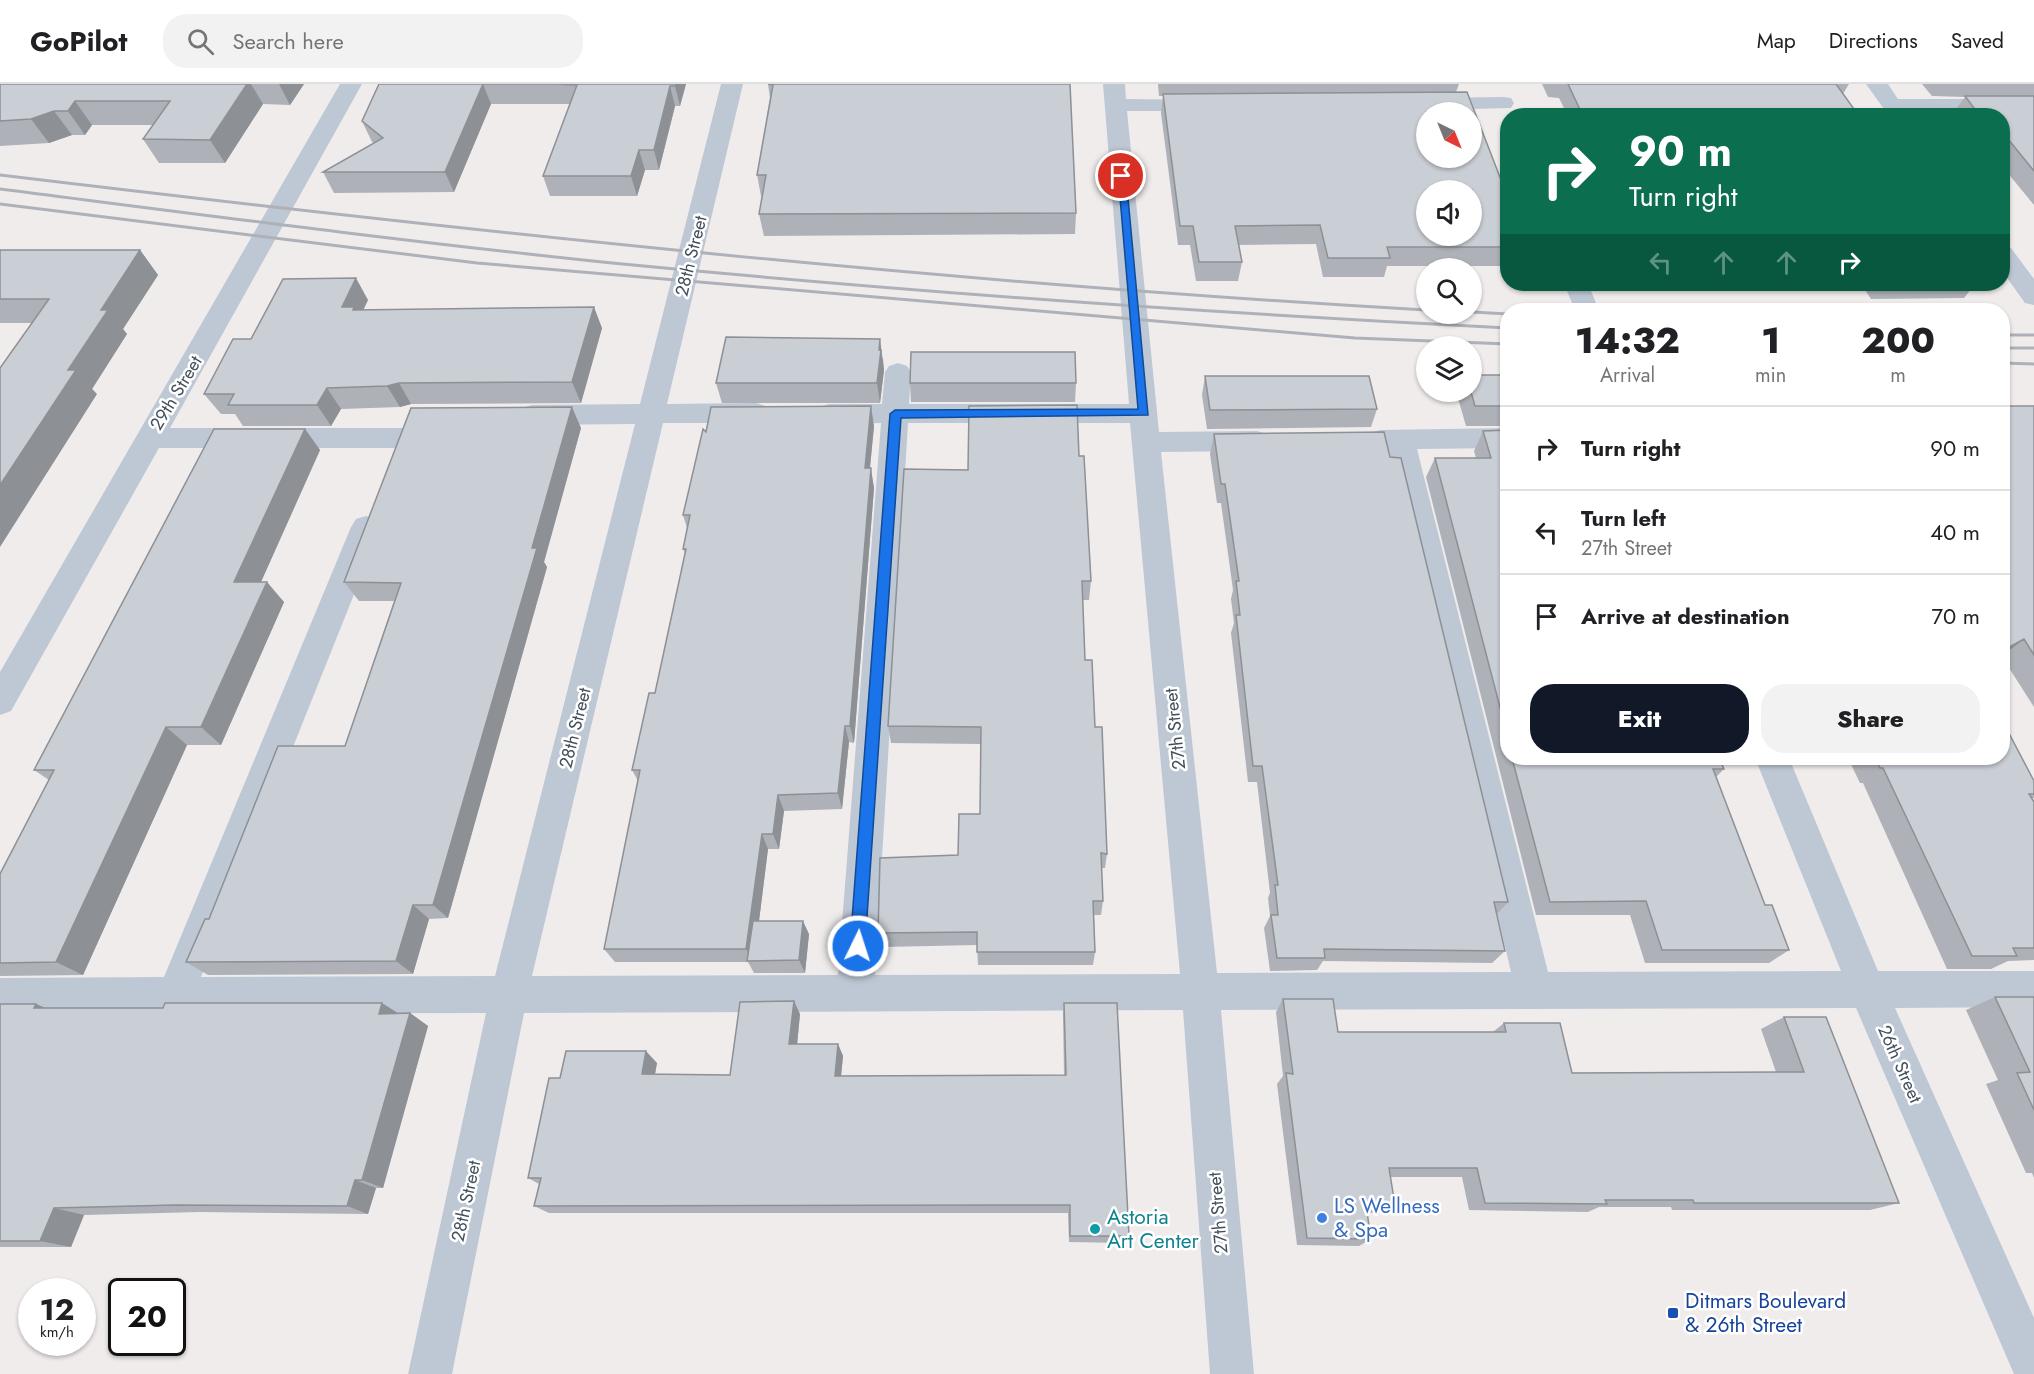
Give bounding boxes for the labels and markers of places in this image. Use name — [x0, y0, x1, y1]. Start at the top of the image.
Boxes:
pin — [1095, 150, 1146, 201]
place label: LS Wellness & Spa — [1334, 1191, 1440, 1245]
place label: Astoria Art Center — [1107, 1202, 1199, 1256]
marker: LS Wellness & Spa — [1315, 1211, 1329, 1225]
marker: Astoria Art Center — [1088, 1222, 1102, 1236]
place label: Ditmars Boulevard & 26th Street — [1685, 1286, 1846, 1340]
marker: Ditmars Boulevard & 26th Street — [1666, 1306, 1680, 1320]

